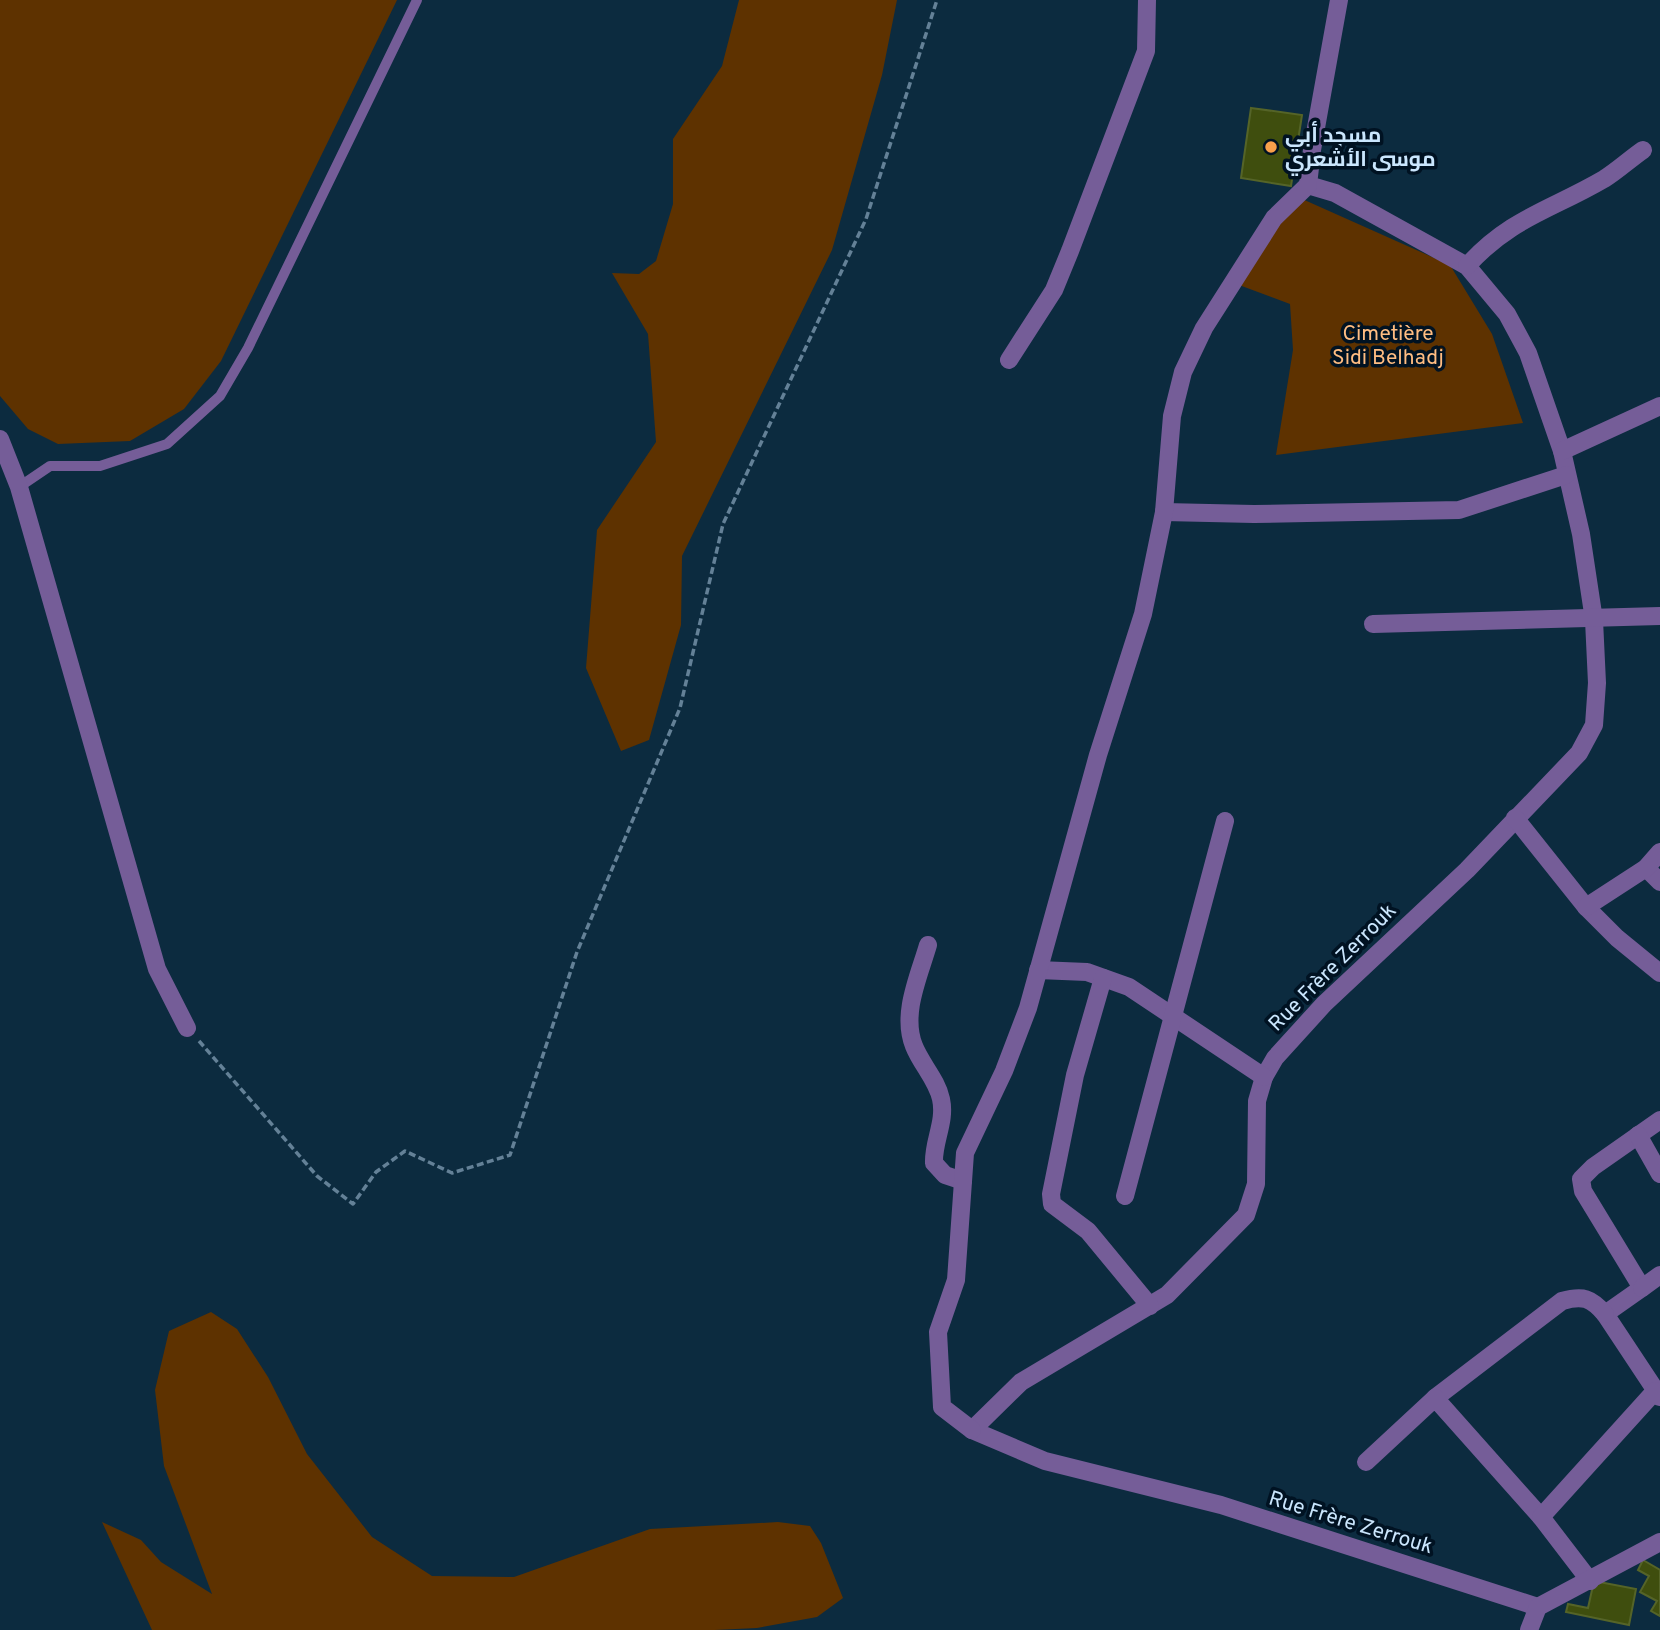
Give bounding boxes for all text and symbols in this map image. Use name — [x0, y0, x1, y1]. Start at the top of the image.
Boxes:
place label: مسجد أبي موسى الأشعري — [1285, 121, 1436, 176]
marker: مسجد أبي موسى الأشعري — [1263, 139, 1279, 155]
park label: Cimetière Sidi Belhadj — [1332, 321, 1444, 372]
street label: Rue Frère Zerrouk — [1263, 898, 1403, 1038]
street label: Rue Frère Zerrouk — [1265, 1486, 1436, 1561]

